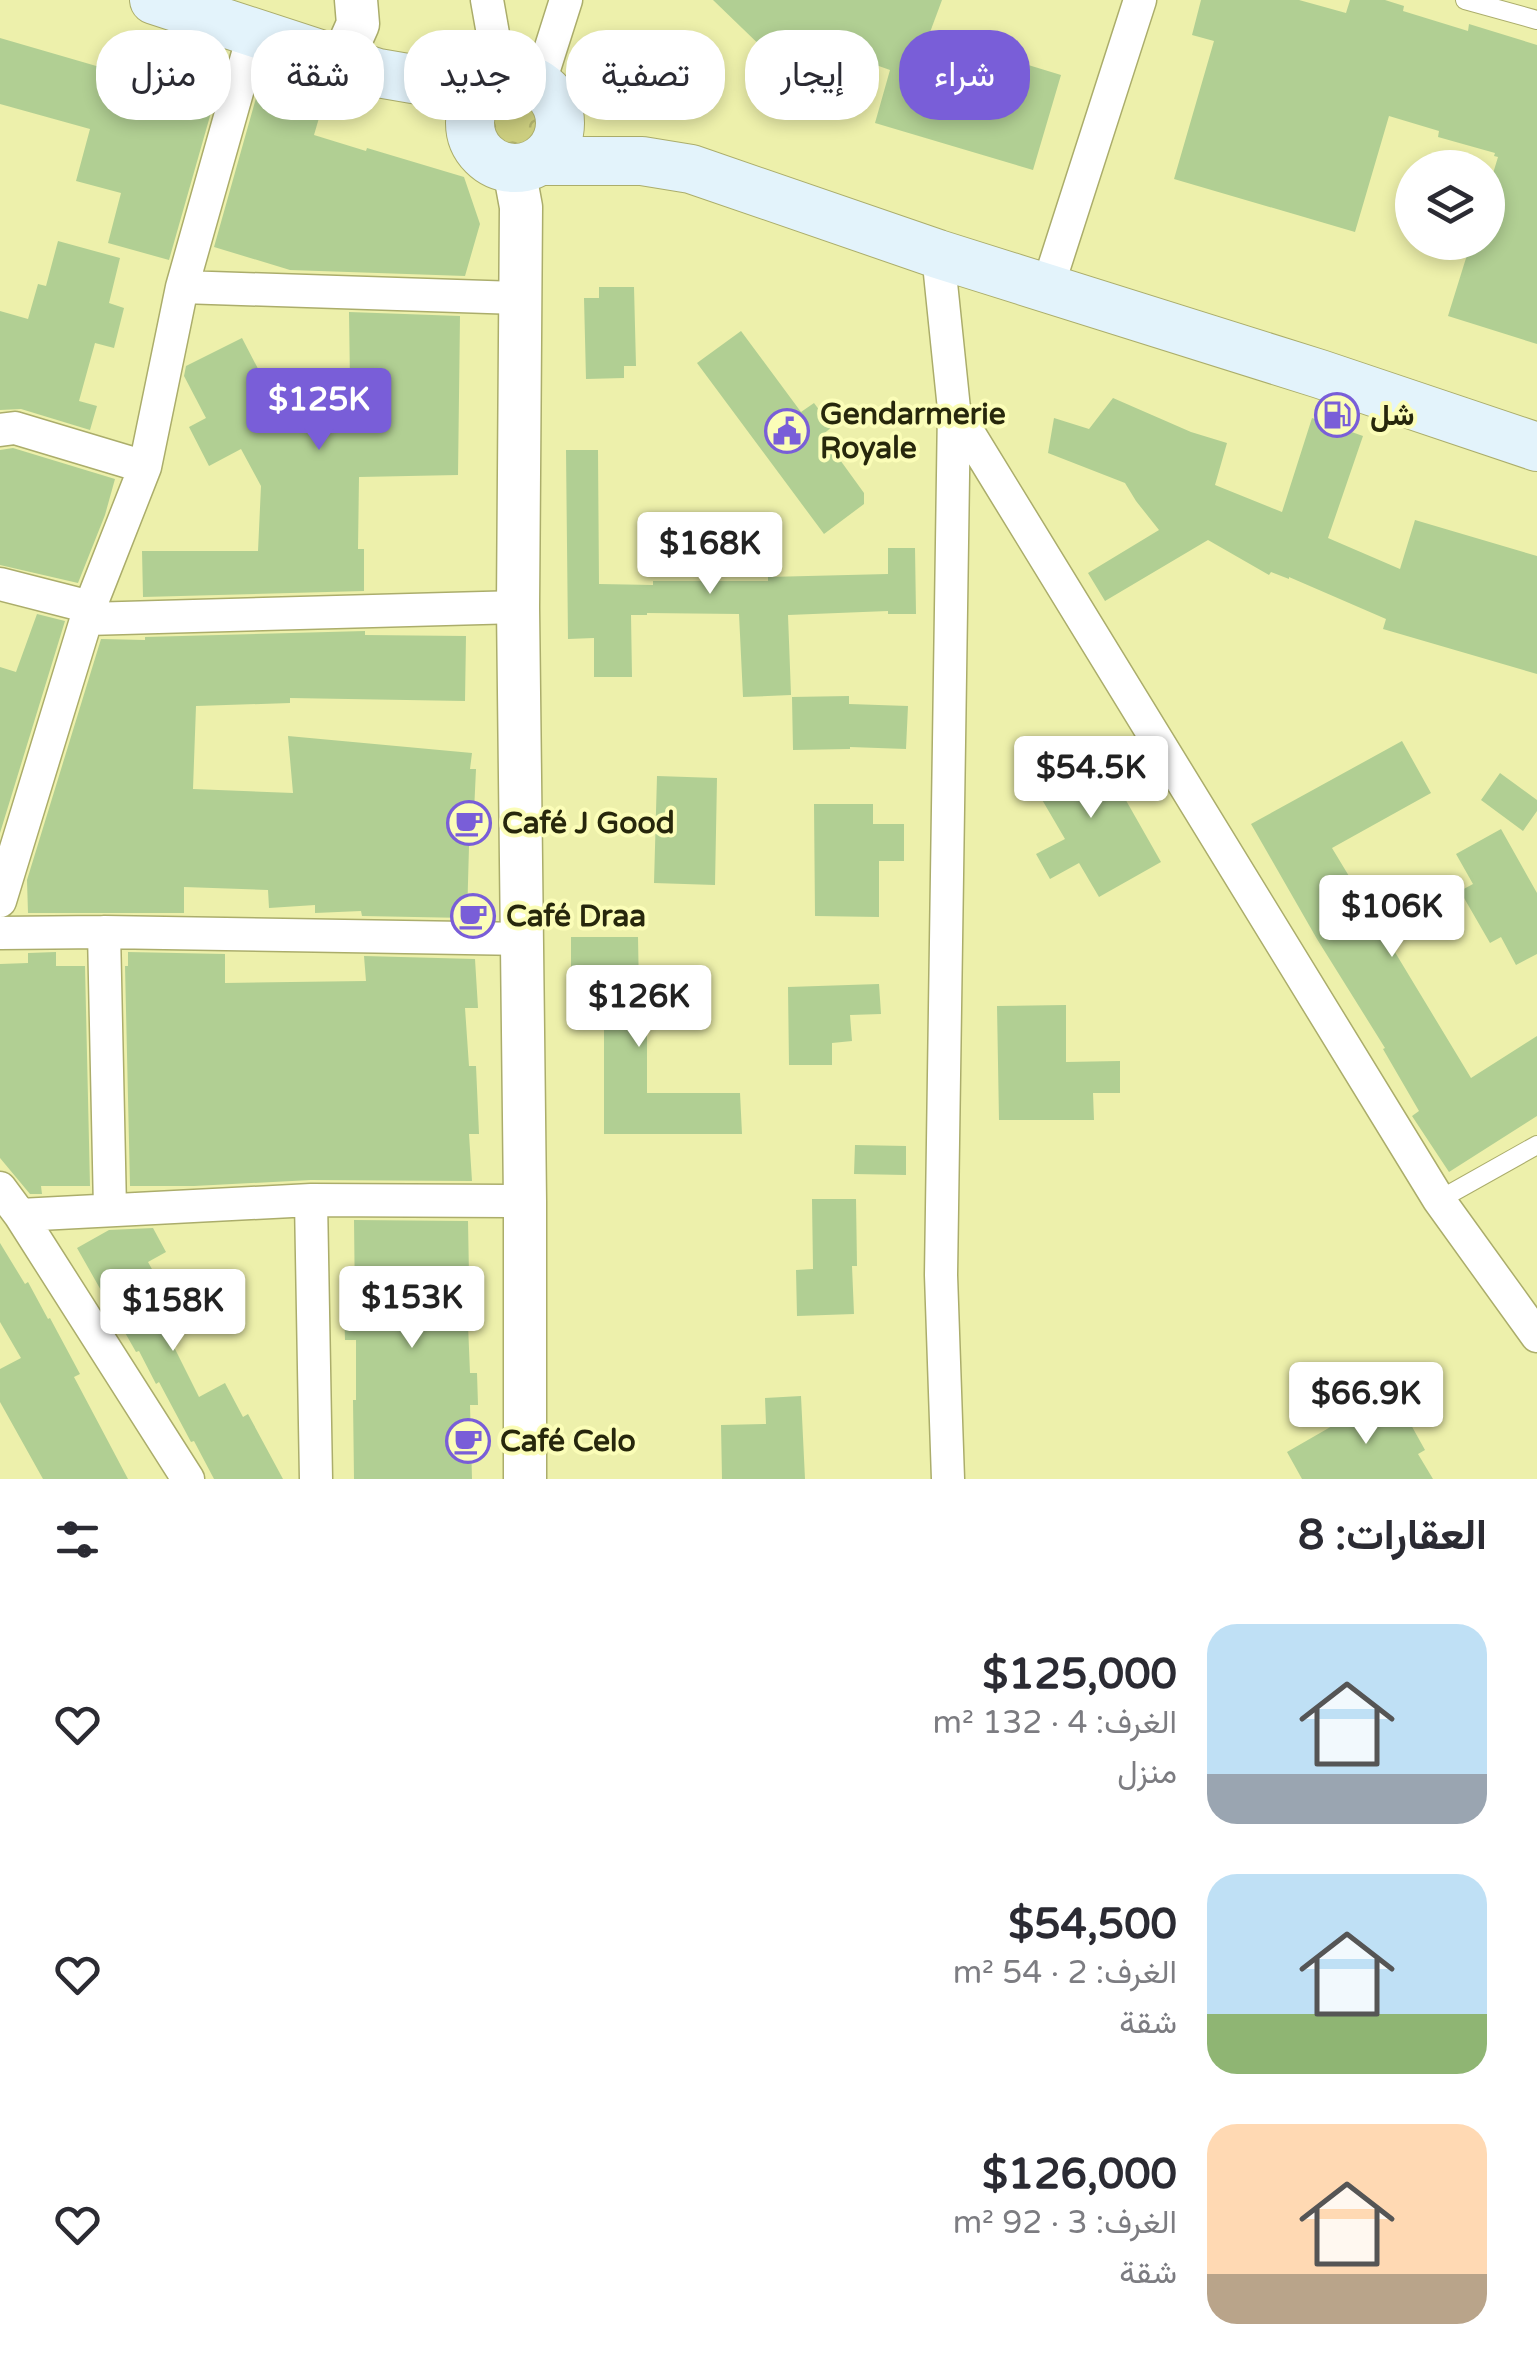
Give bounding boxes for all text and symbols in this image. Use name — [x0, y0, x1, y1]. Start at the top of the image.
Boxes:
chip: منزل — [96, 30, 231, 120]
chip: شقة — [251, 30, 384, 120]
chip: جديد — [404, 30, 546, 120]
chip: تصفية — [566, 30, 725, 120]
chip: إيجار — [745, 30, 879, 120]
chip: شراء — [899, 30, 1030, 120]
map controls — [1395, 150, 1505, 260]
button: layers — [1395, 150, 1505, 260]
pin: $125K — [249, 368, 389, 453]
text: $125K — [268, 381, 370, 419]
fuel station icon: شل — [1314, 392, 1360, 438]
place label: Gendarmerie Royale — [820, 396, 1006, 467]
place label: شل — [1370, 397, 1414, 434]
public building icon: Gendarmerie Royale — [764, 408, 810, 454]
pin: $168K — [640, 512, 780, 597]
text: $168K — [659, 525, 761, 563]
pin: $54.5K — [1010, 736, 1172, 821]
text: $54.5K — [1036, 749, 1146, 787]
cafe icon: Café J Good — [446, 800, 492, 846]
place label: Café J Good — [502, 805, 675, 842]
pin: $106K — [1322, 875, 1462, 960]
text: $106K — [1341, 888, 1443, 926]
cafe icon: Café Draa — [450, 893, 496, 939]
place label: Café Draa — [506, 898, 646, 935]
pin: $126K — [569, 965, 709, 1050]
text: $126K — [588, 978, 690, 1016]
pin: $153K — [342, 1266, 482, 1351]
pin: $158K — [103, 1269, 243, 1354]
text: $153K — [361, 1279, 463, 1317]
text: $158K — [122, 1282, 224, 1320]
pin: $66.9K — [1285, 1362, 1447, 1447]
text: $66.9K — [1311, 1375, 1421, 1413]
cafe icon: Café Celo — [445, 1418, 491, 1464]
place label: Café Celo — [500, 1423, 636, 1460]
text: العقارات: 8 — [1298, 1510, 1487, 1561]
icon: filters — [50, 1512, 105, 1567]
text: $125,000 — [982, 1649, 1177, 1700]
icon: home — [1287, 1664, 1407, 1784]
icon: heart — [50, 1697, 105, 1752]
text: الغرف: 4 · 132 m² — [933, 1704, 1177, 1742]
text: منزل — [1117, 1754, 1177, 1792]
text: $54,500 — [1008, 1899, 1177, 1950]
icon: home — [1287, 1914, 1407, 2034]
icon: heart — [50, 1947, 105, 2002]
text: الغرف: 2 · 54 m² — [953, 1954, 1177, 1992]
text: شقة — [1119, 2004, 1177, 2042]
text: $126,000 — [982, 2149, 1177, 2200]
icon: home — [1287, 2164, 1407, 2284]
icon: heart — [50, 2197, 105, 2252]
text: الغرف: 3 · 92 m² — [953, 2204, 1177, 2242]
text: شقة — [1119, 2254, 1177, 2292]

